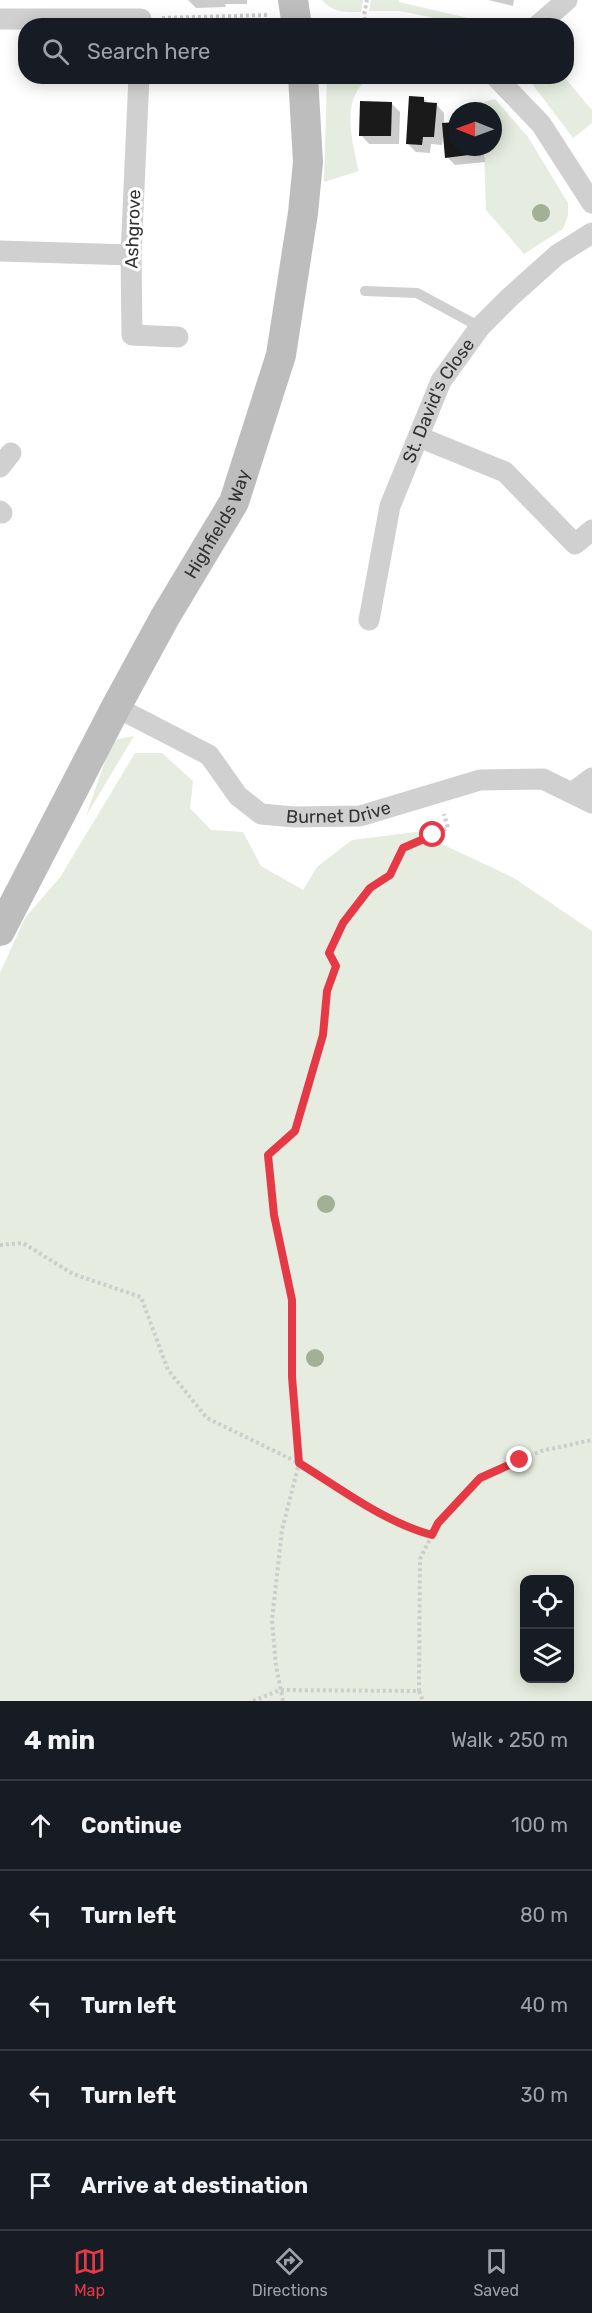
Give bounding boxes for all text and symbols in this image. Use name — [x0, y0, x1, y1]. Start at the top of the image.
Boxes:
search box — [18, 18, 574, 84]
icon: search — [39, 35, 72, 68]
text: Search here — [87, 38, 210, 65]
north arrow — [448, 102, 502, 156]
street label: Ashgrove — [121, 189, 145, 269]
street label: St. David's Close — [398, 334, 479, 466]
street label: Highfields Way — [180, 467, 255, 583]
street label: Burnet Drive — [285, 796, 393, 828]
route start — [419, 821, 445, 847]
route end — [506, 1446, 532, 1472]
map controls — [520, 1575, 574, 1683]
button: locate — [520, 1575, 574, 1629]
button: layers — [520, 1629, 574, 1683]
text: 4 min — [24, 1725, 95, 1756]
text: Walk · 250 m — [451, 1728, 568, 1752]
icon: ahead — [24, 1809, 57, 1842]
text: Continue — [81, 1812, 182, 1839]
text: 100 m — [511, 1813, 568, 1837]
icon: left — [24, 1899, 57, 1932]
text: Turn left — [81, 1902, 176, 1929]
text: 80 m — [520, 1903, 568, 1927]
icon: left — [24, 1989, 57, 2022]
text: Turn left — [81, 1992, 176, 2019]
text: 40 m — [520, 1993, 568, 2017]
icon: left — [24, 2079, 57, 2112]
text: Turn left — [81, 2082, 176, 2109]
text: 30 m — [521, 2083, 568, 2107]
icon: arrive — [24, 2169, 57, 2202]
text: Arrive at destination — [81, 2172, 308, 2199]
tab: Map — [73, 2245, 106, 2300]
tab: Directions — [252, 2245, 328, 2300]
tab: Saved — [473, 2245, 519, 2300]

